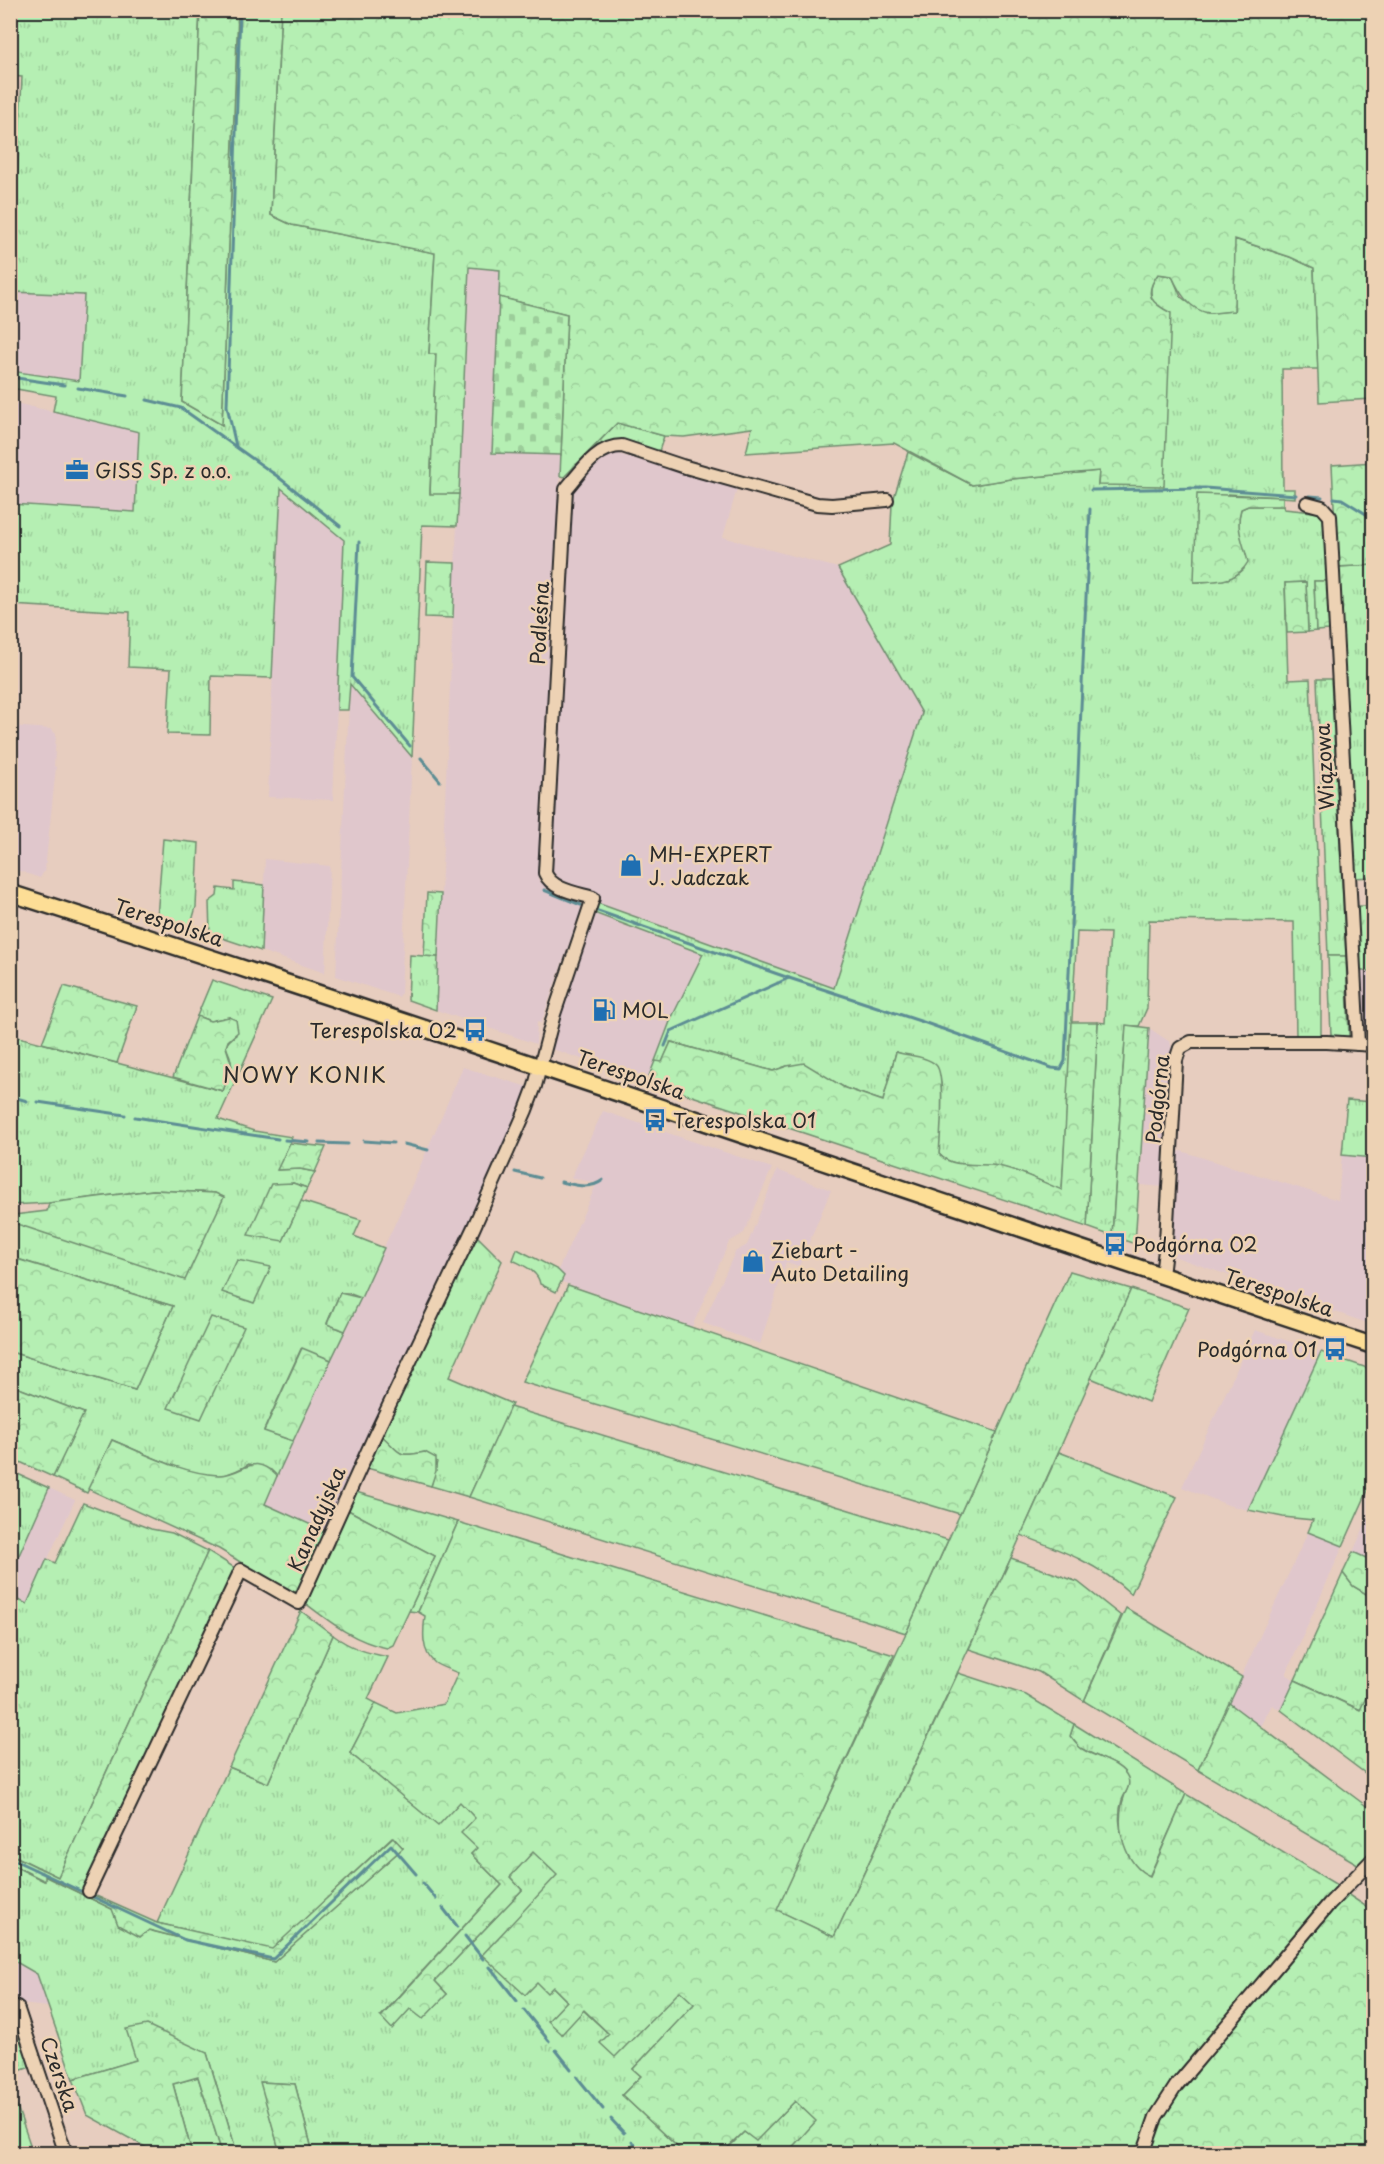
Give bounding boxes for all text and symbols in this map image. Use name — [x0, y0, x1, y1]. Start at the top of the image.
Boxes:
place label: GISS Sp. z o.o. — [95, 455, 231, 485]
office icon: GISS Sp. z o.o. — [64, 457, 90, 483]
street label: Podleśna — [522, 580, 556, 665]
street label: Wiązowa — [1307, 722, 1341, 811]
place label: MH-EXPERT J. Jadczak — [649, 839, 772, 892]
shop icon: MH-EXPERT J. Jadczak — [618, 852, 644, 878]
street label: Terespolska — [111, 890, 228, 954]
place label: MOL — [622, 995, 669, 1025]
fuel station icon: MOL — [591, 997, 617, 1023]
place label: Terespolska 02 — [310, 1015, 457, 1045]
bus stop icon: Terespolska 02 — [462, 1017, 488, 1043]
street label: Terespolska — [573, 1041, 690, 1107]
street label: Podgórna — [1137, 1053, 1177, 1145]
district label: NOWY KONIK — [223, 1057, 387, 1090]
place label: Terespolska 01 — [673, 1105, 816, 1135]
bus stop icon: Terespolska 01 — [642, 1107, 668, 1133]
place label: Podgórna 02 — [1133, 1229, 1258, 1259]
bus stop icon: Podgórna 02 — [1102, 1231, 1128, 1257]
place label: Ziebart - Auto Detailing — [771, 1235, 909, 1288]
shop icon: Ziebart - Auto Detailing — [740, 1248, 766, 1274]
street label: Terespolska — [1221, 1260, 1338, 1324]
place label: Podgórna 01 — [1197, 1334, 1317, 1364]
bus stop icon: Podgórna 01 — [1322, 1336, 1348, 1362]
street label: Kanadyjska — [279, 1461, 353, 1576]
street label: Czerska — [33, 2032, 87, 2116]

